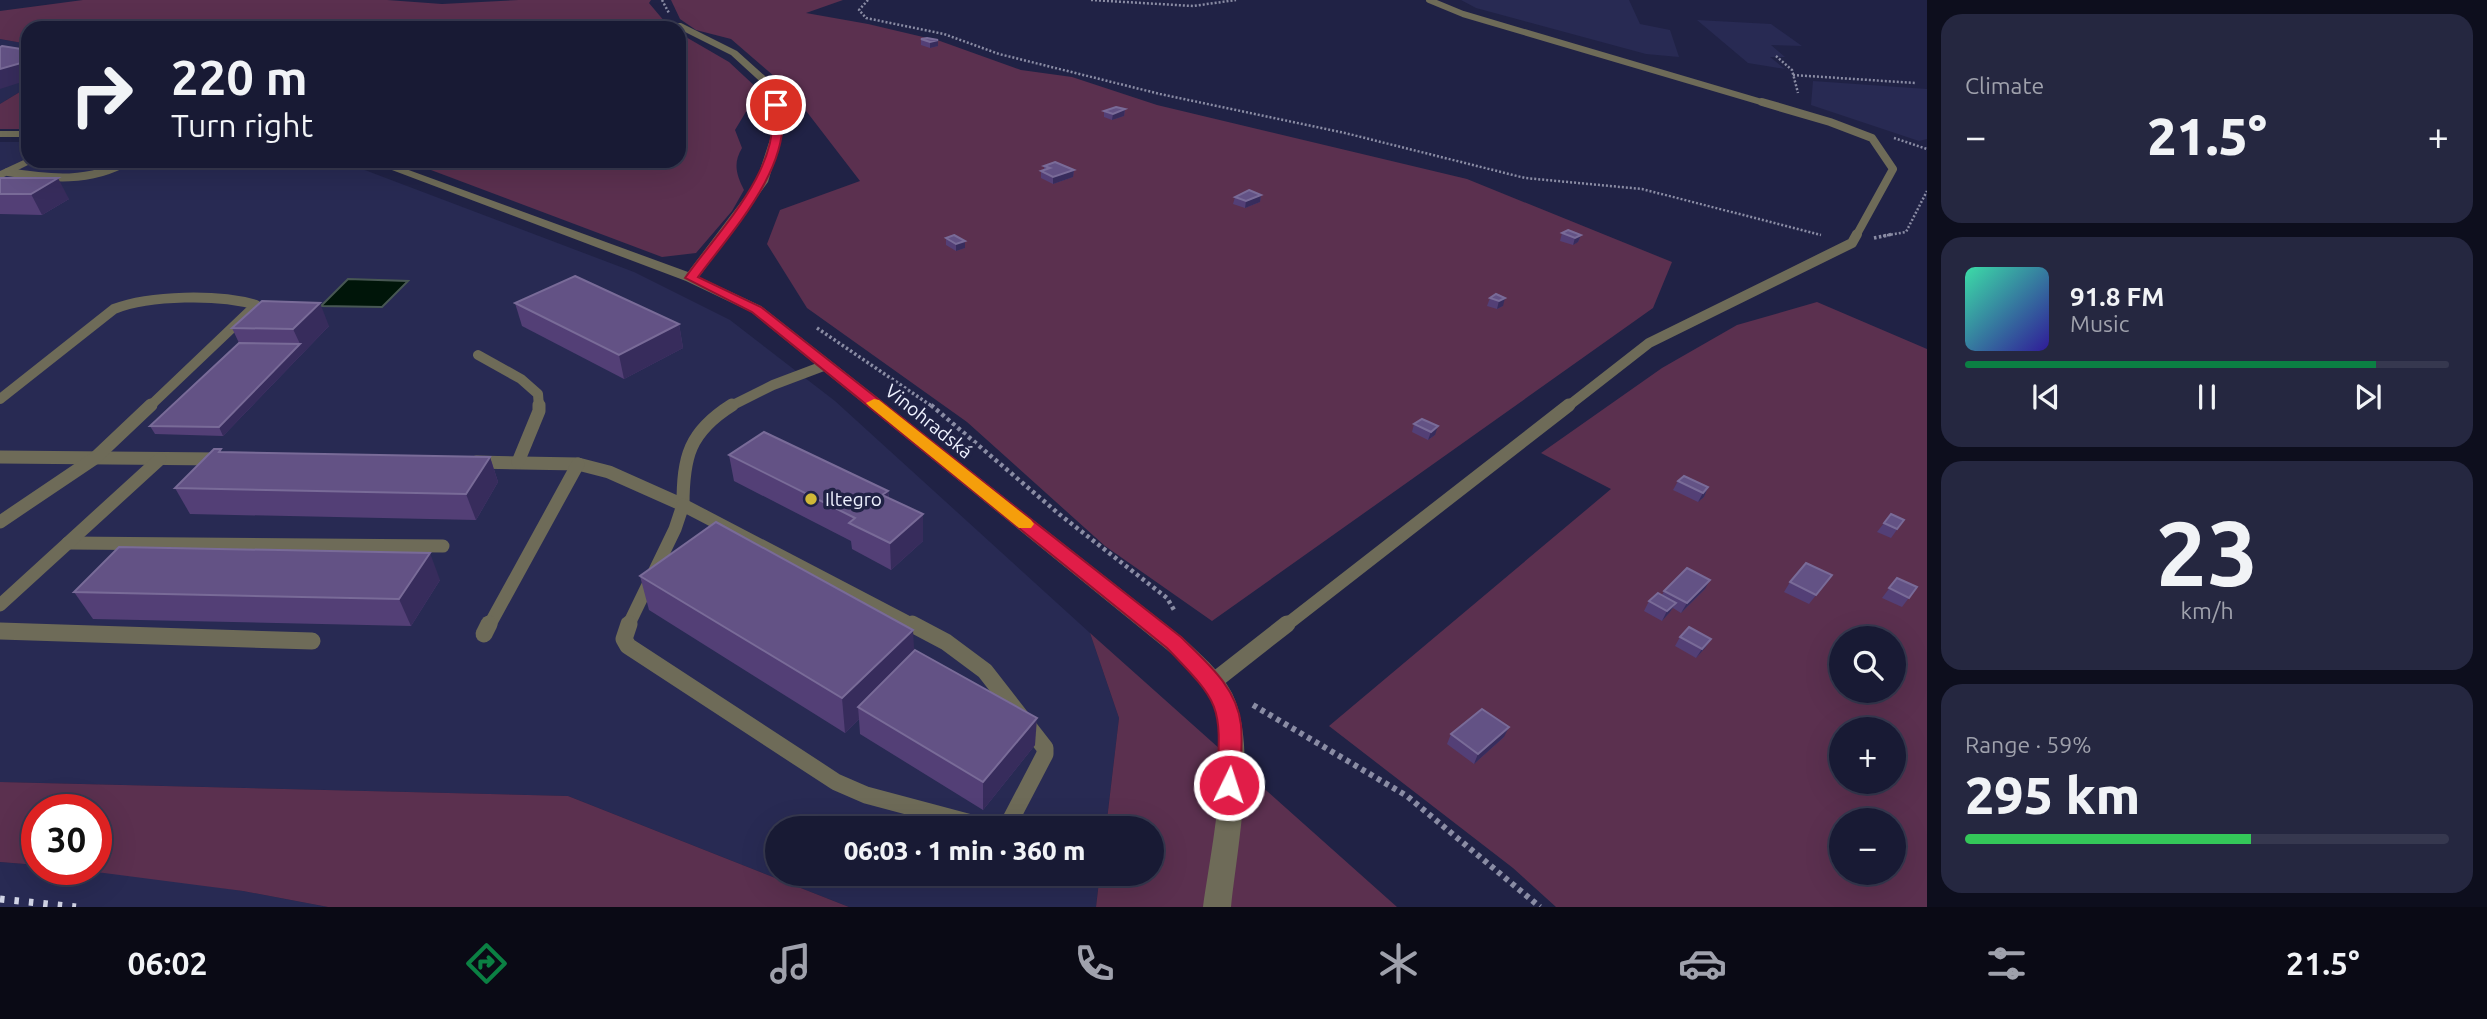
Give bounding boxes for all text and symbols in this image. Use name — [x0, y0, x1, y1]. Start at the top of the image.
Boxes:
icon: right — [56, 49, 147, 140]
text: 220 m — [171, 49, 308, 104]
text: Climate — [1965, 73, 2044, 98]
pin — [746, 75, 806, 135]
icon: arrive — [757, 86, 795, 124]
text: Turn right — [171, 107, 313, 143]
text: 21.5° — [2147, 107, 2267, 165]
text: − — [1965, 115, 1986, 157]
text: + — [2428, 115, 2449, 157]
text: 91.8 FM — [2070, 282, 2164, 311]
text: Music — [2070, 311, 2129, 336]
icon: previous — [2027, 378, 2065, 416]
icon: pause — [2188, 378, 2226, 416]
icon: next — [2349, 378, 2387, 416]
street label: Vinohradská — [881, 379, 977, 463]
place label: Iltegro — [825, 488, 882, 510]
marker: Iltegro — [803, 491, 819, 507]
text: 23 — [2156, 501, 2258, 603]
text: km/h — [2180, 598, 2234, 623]
map controls — [1829, 626, 1906, 885]
button: search — [1829, 626, 1906, 703]
button: + — [1829, 717, 1906, 794]
text: Range · 59% — [1965, 732, 2092, 757]
position arrow — [1192, 748, 1266, 822]
text: 295 km — [1965, 766, 2140, 824]
speed limit sign: 30 — [21, 794, 112, 885]
button: − — [1829, 808, 1906, 885]
text: 06:03 · 1 min · 360 m — [844, 836, 1085, 865]
icon: directions — [462, 939, 511, 988]
icon: music — [766, 939, 815, 988]
icon: phone — [1070, 939, 1119, 988]
icon: climate — [1374, 939, 1423, 988]
icon: car — [1678, 939, 1727, 988]
icon: filters — [1982, 939, 2031, 988]
text: 06:02 — [127, 945, 208, 981]
text: 21.5° — [2286, 945, 2359, 981]

